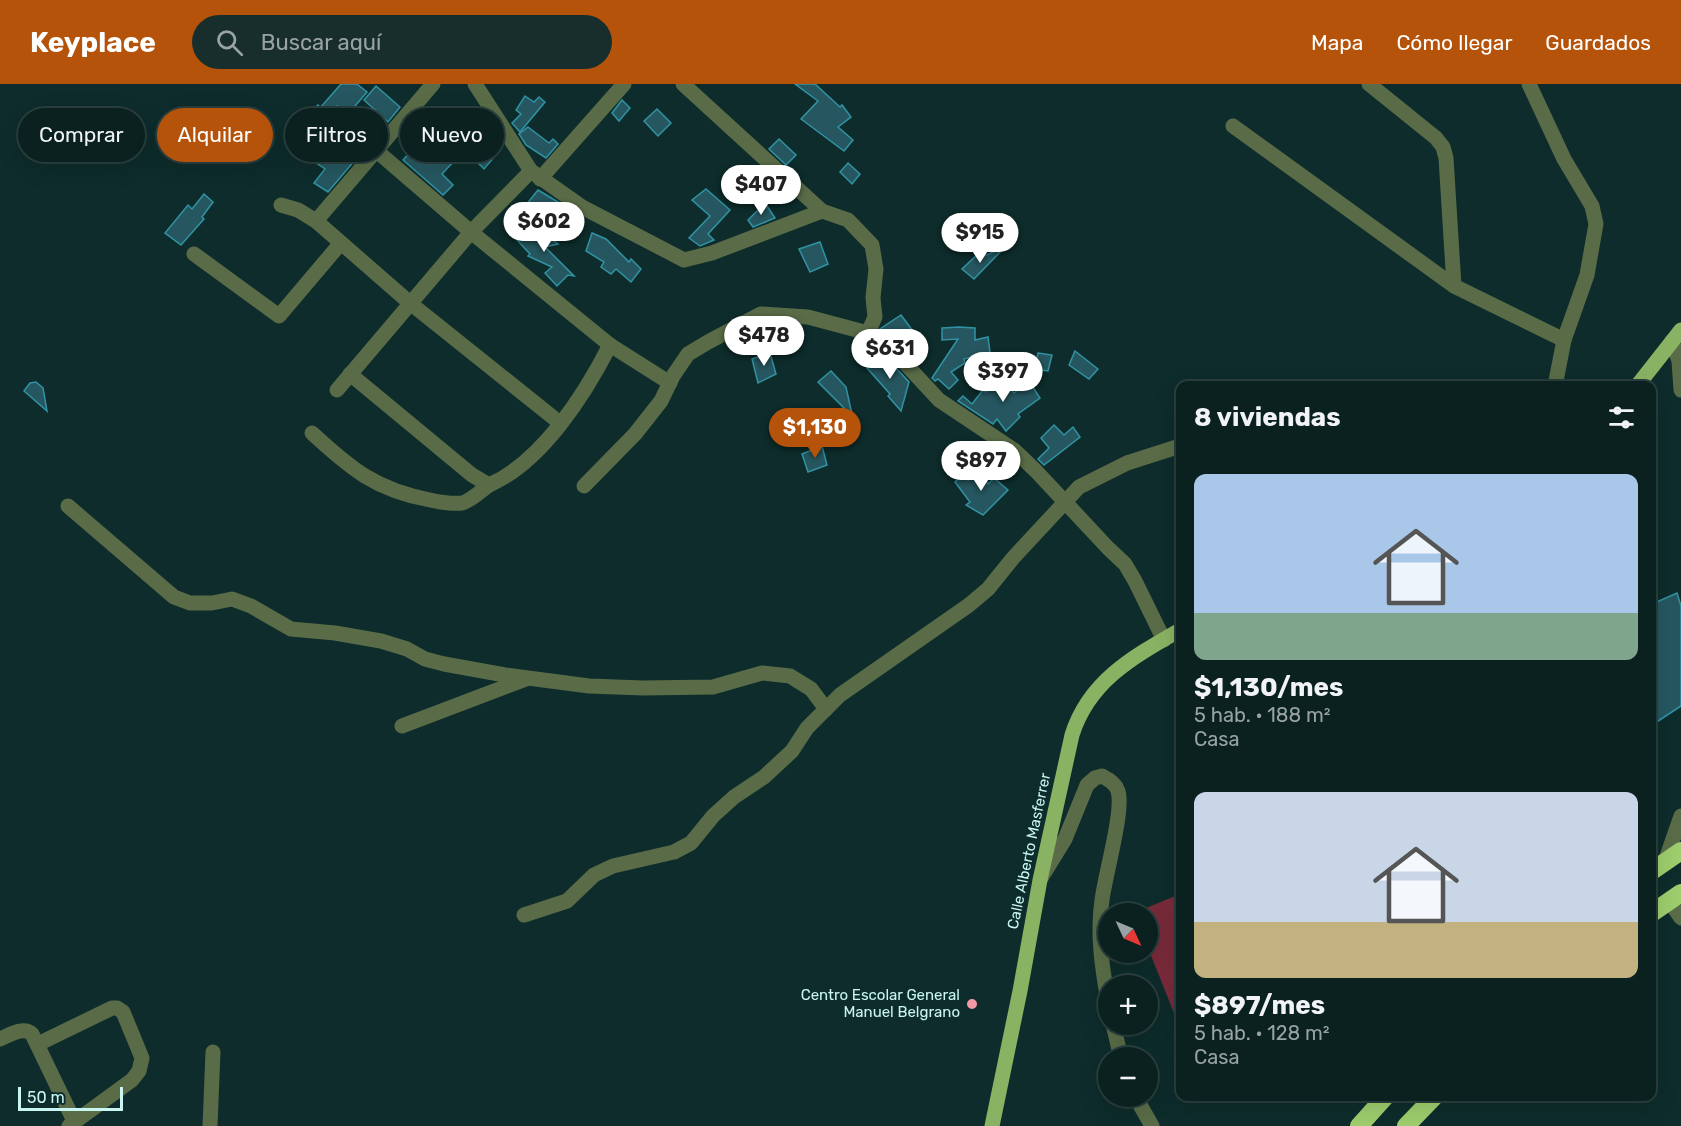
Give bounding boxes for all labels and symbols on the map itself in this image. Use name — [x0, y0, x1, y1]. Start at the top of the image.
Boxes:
pin: $407 — [725, 165, 797, 216]
pin: $602 — [508, 202, 580, 253]
pin: $915 — [944, 213, 1016, 264]
pin: $478 — [728, 316, 800, 367]
pin: $631 — [854, 329, 926, 380]
pin: $397 — [967, 352, 1039, 403]
pin: $1,130 — [766, 408, 864, 459]
pin: $897 — [945, 441, 1017, 492]
street label: Calle Alberto Masferrer — [1004, 771, 1054, 931]
north arrow — [1098, 903, 1158, 963]
place label: Centro Escolar General Manuel Belgrano — [801, 986, 960, 1021]
marker: Centro Escolar General Manuel Belgrano — [965, 997, 979, 1011]
scale bar — [18, 1084, 123, 1112]

